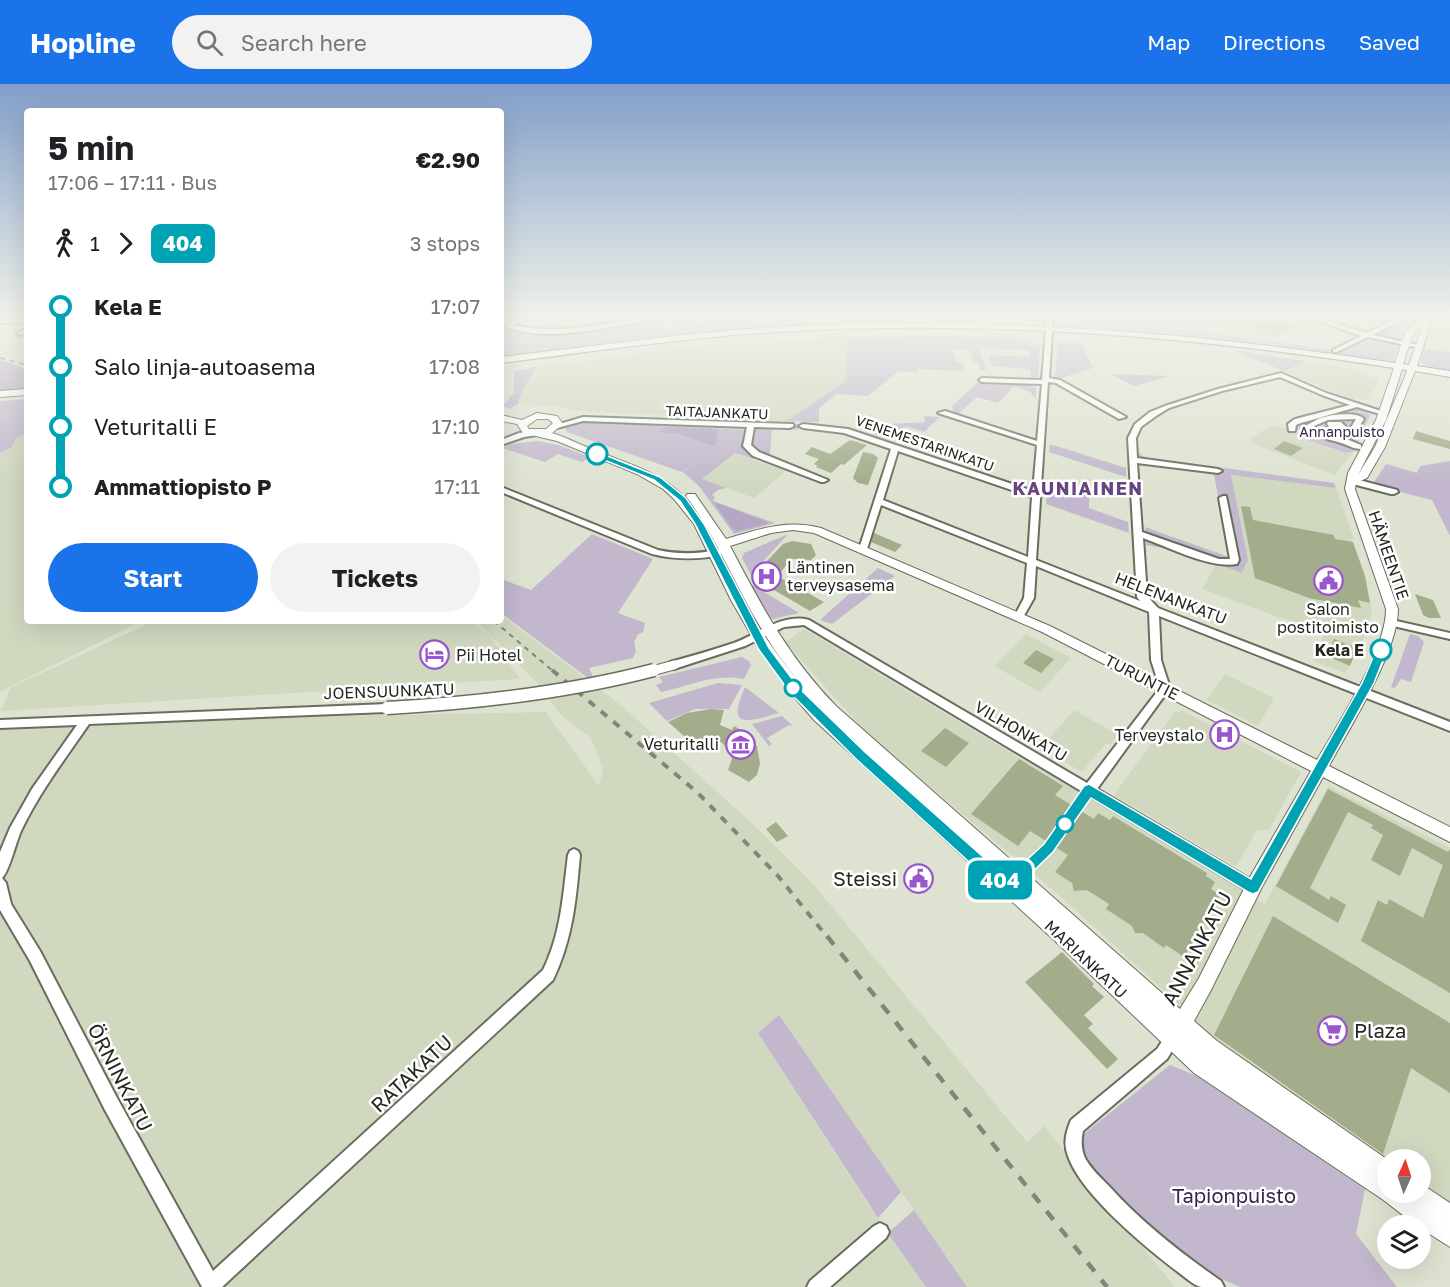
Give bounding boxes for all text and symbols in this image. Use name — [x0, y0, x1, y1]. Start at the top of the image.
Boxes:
search box — [172, 15, 592, 69]
text: Hopline — [30, 26, 136, 59]
icon: search — [193, 26, 226, 59]
text: Search here — [241, 29, 367, 56]
text: Map — [1147, 29, 1190, 55]
text: Directions — [1223, 29, 1326, 55]
text: Saved — [1359, 29, 1420, 55]
text: 5 min — [48, 128, 134, 167]
text: €2.90 — [416, 146, 480, 173]
text: 17:06 – 17:11 · Bus — [48, 170, 217, 194]
icon: walk — [48, 227, 81, 260]
icon: forward — [109, 227, 142, 260]
text: 404 — [163, 230, 203, 256]
text: 1 — [90, 231, 100, 255]
text: 3 stops — [410, 231, 480, 255]
text: Kela E — [94, 293, 162, 320]
text: 17:07 — [431, 294, 480, 318]
text: Salo linja-autoasema — [94, 353, 316, 380]
text: 17:08 — [429, 354, 480, 378]
street label: TAITAJANKATU — [665, 402, 769, 422]
street label: VENEMESTARINKATU — [854, 411, 996, 475]
text: Veturitalli E — [94, 413, 217, 440]
text: 17:10 — [432, 414, 480, 438]
park label: Annanpuisto — [1299, 423, 1385, 440]
unlabelled marker — [586, 443, 608, 465]
text: Ammattiopisto P — [94, 473, 272, 500]
text: 17:11 — [434, 474, 480, 498]
district label: KAUNIAINEN — [1012, 477, 1144, 499]
street label: HÄMEENTIE — [1364, 508, 1414, 602]
button: Start — [48, 543, 258, 612]
button: Tickets — [270, 543, 480, 612]
place label: Läntinen terveysasema — [787, 557, 894, 595]
hospital icon: Läntinen terveysasema — [750, 560, 782, 592]
public building icon: Salon postitoimisto — [1312, 565, 1344, 597]
street label: HELENANKATU — [1112, 567, 1230, 629]
place label: Salon postitoimisto — [1277, 599, 1379, 637]
hotel icon: Pii Hotel — [419, 639, 451, 671]
marker: Kela E — [1370, 639, 1392, 661]
place label: Kela E — [1315, 640, 1364, 660]
place label: Pii Hotel — [456, 645, 522, 665]
street label: TURUNTIE — [1101, 650, 1183, 704]
street label: JOENSUUNKATU — [323, 679, 455, 703]
unlabelled marker — [784, 679, 802, 697]
street label: VILHONKATU — [971, 696, 1071, 766]
hospital icon: Terveystalo — [1209, 719, 1241, 751]
place label: Terveystalo — [1114, 725, 1204, 745]
museum icon: Veturitalli — [724, 728, 756, 760]
place label: Veturitalli — [643, 734, 719, 754]
unlabelled marker — [1056, 815, 1074, 833]
line badge: 404 — [966, 860, 1034, 900]
public building icon: Steissi — [902, 862, 934, 894]
place label: Steissi — [833, 866, 897, 890]
text: 404 — [980, 867, 1020, 893]
street label: ANNANKATU — [1156, 887, 1236, 1009]
street label: MARIANKATU — [1041, 916, 1131, 1002]
supermarket icon: Plaza — [1317, 1014, 1349, 1046]
place label: Plaza — [1354, 1018, 1406, 1042]
street label: ÖRNINKATU — [84, 1019, 158, 1135]
street label: RATAKATU — [365, 1029, 457, 1117]
north arrow — [1377, 1149, 1431, 1203]
map controls — [1377, 1149, 1431, 1269]
park label: Tapionpuisto — [1172, 1183, 1296, 1207]
button: layers — [1377, 1215, 1431, 1269]

